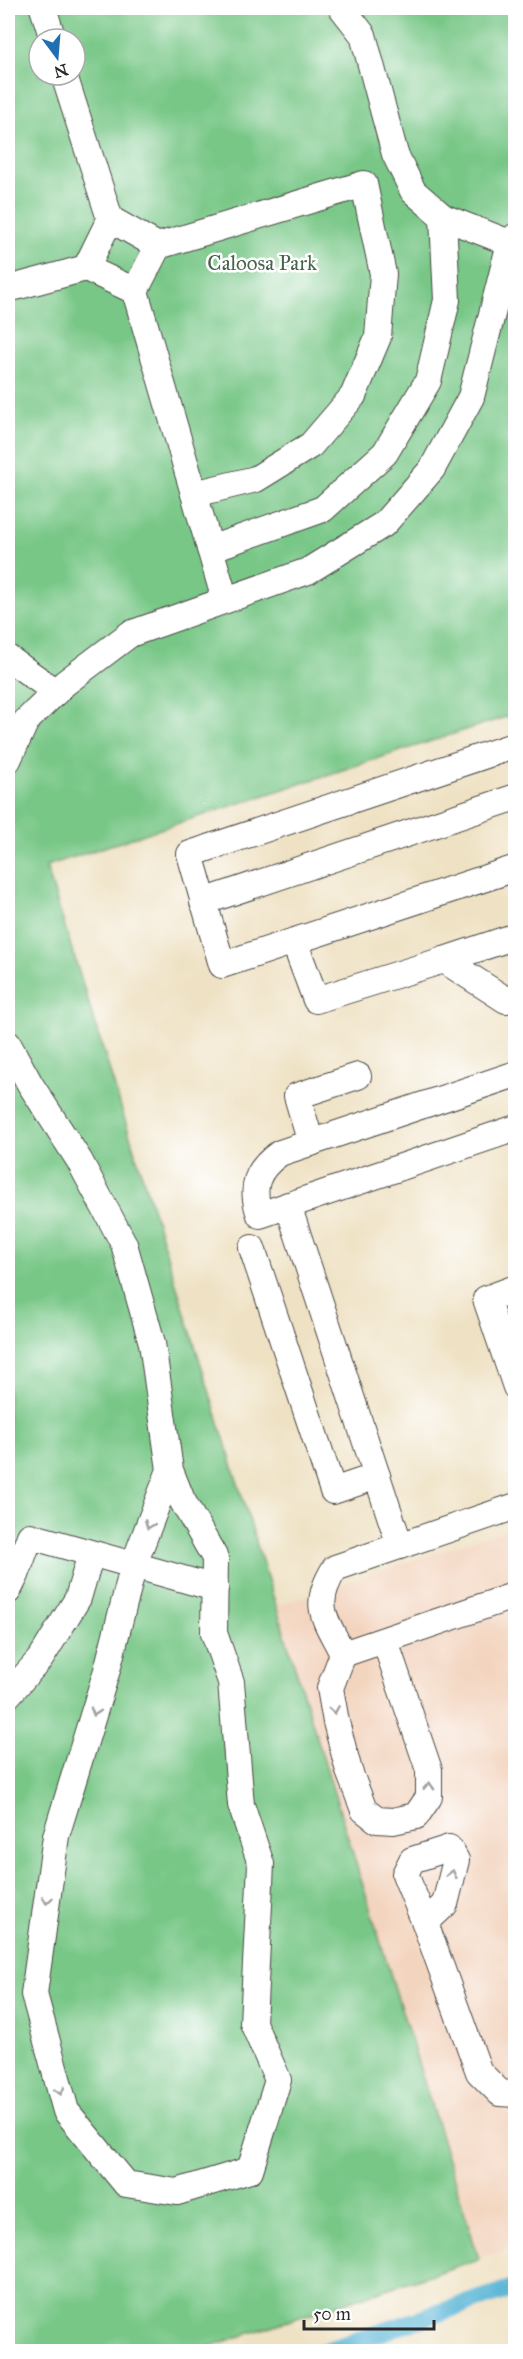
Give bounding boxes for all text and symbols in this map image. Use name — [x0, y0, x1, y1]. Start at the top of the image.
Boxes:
north arrow — [27, 27, 87, 87]
text: N — [51, 60, 70, 82]
park label: Caloosa Park — [207, 250, 317, 276]
one-way arrow — [144, 1519, 156, 1530]
one-way arrow — [327, 1705, 340, 1715]
one-way arrow — [89, 1706, 102, 1717]
one-way arrow — [423, 1781, 435, 1790]
one-way arrow — [445, 1869, 458, 1879]
one-way arrow — [42, 1896, 54, 1905]
one-way arrow — [53, 2085, 65, 2096]
scale bar — [304, 2293, 434, 2331]
text: 50 m — [313, 2303, 351, 2325]

